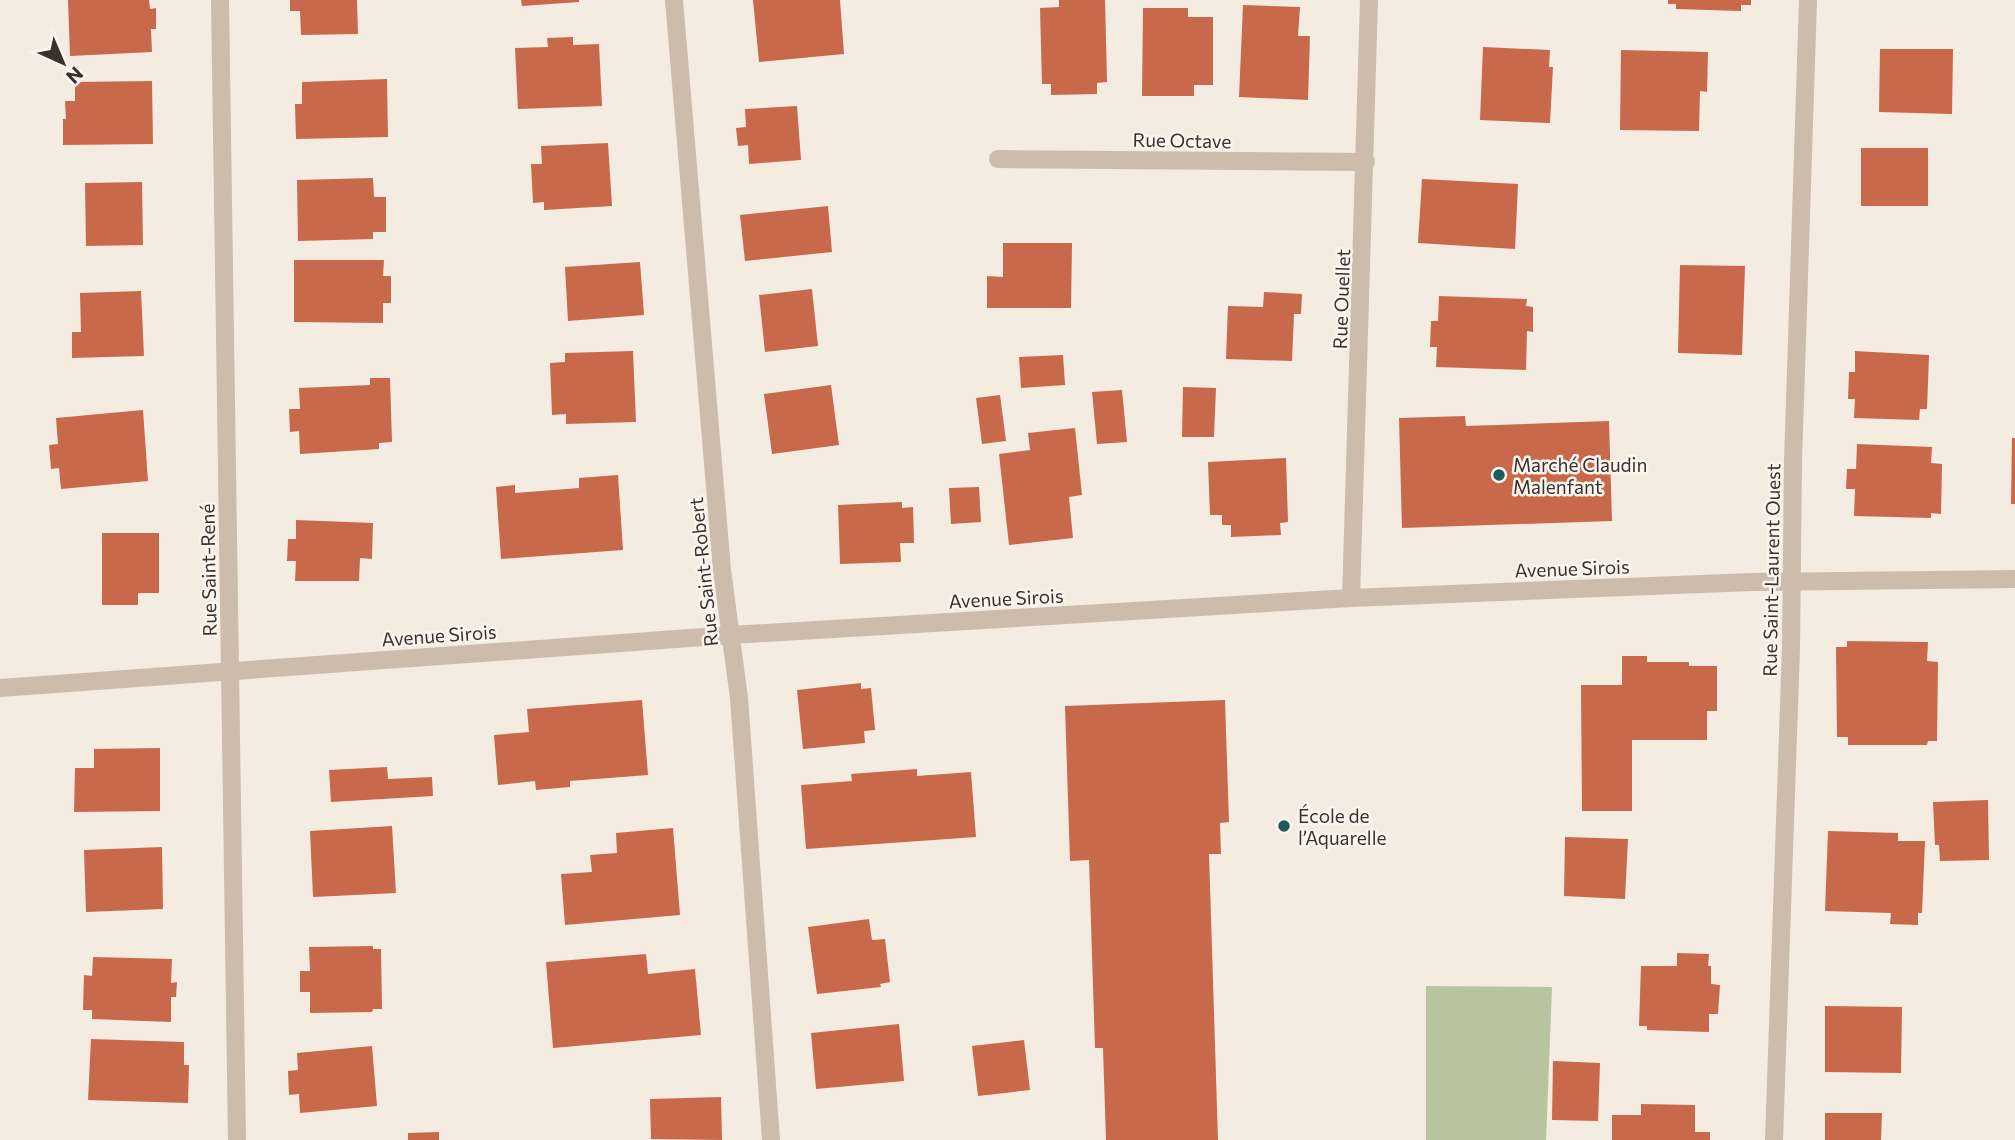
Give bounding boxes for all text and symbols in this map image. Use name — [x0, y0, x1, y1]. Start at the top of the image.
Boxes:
north arrow — [28, 28, 98, 98]
text: N — [62, 62, 88, 89]
street label: Rue Octave — [1132, 128, 1232, 152]
street label: Rue Ouellet — [1328, 248, 1354, 350]
place label: Marché Claudin Malenfant — [1513, 453, 1647, 498]
street label: Rue Saint-Laurent Ouest — [1758, 463, 1784, 677]
marker: Marché Claudin Malenfant — [1491, 467, 1507, 483]
street label: Rue Saint-Robert — [684, 496, 722, 648]
street label: Rue Saint-René — [195, 504, 221, 636]
street label: Avenue Sirois — [1514, 554, 1630, 582]
street label: Avenue Sirois — [948, 584, 1064, 612]
street label: Avenue Sirois — [381, 620, 497, 650]
place label: École de l’Aquarelle — [1298, 804, 1386, 849]
marker: École de l’Aquarelle — [1276, 818, 1292, 834]

